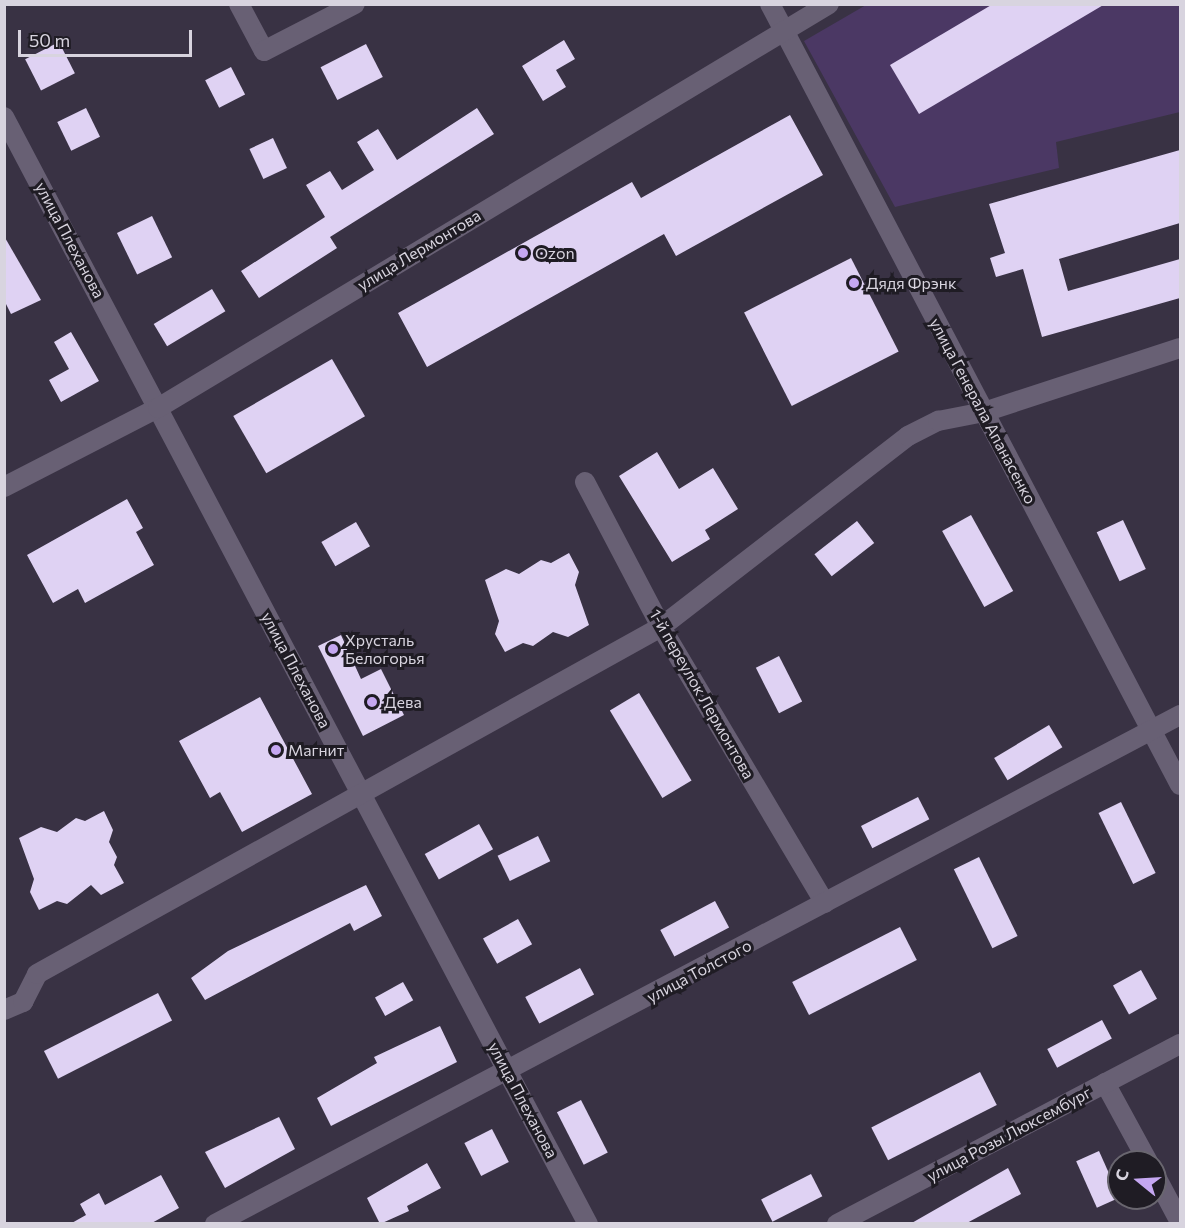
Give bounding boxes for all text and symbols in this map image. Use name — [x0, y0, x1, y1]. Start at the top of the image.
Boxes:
scale bar — [21, 18, 195, 56]
text: 50 m — [29, 29, 70, 51]
street label: улица Плеханова — [31, 179, 109, 301]
street label: улица Лермонтова — [354, 206, 484, 294]
place label: Ozon — [535, 243, 575, 263]
marker: Ozon — [516, 246, 530, 260]
place label: Дядя Фрэнк — [866, 273, 956, 293]
marker: Дядя Фрэнк — [847, 276, 861, 290]
street label: улица Генерала Апанасенко — [926, 315, 1040, 507]
street label: 1-й переулок Лермонтова — [645, 606, 759, 782]
street label: улица Плеханова — [257, 609, 335, 731]
place label: Хрусталь Белогорья — [345, 630, 425, 668]
marker: Хрусталь Белогорья — [326, 642, 340, 656]
place label: Дева — [384, 692, 422, 712]
marker: Дева — [365, 695, 379, 709]
place label: Магнит — [288, 740, 344, 760]
marker: Магнит — [269, 743, 283, 757]
street label: улица Толстого — [643, 935, 755, 1007]
street label: улица Плеханова — [484, 1039, 562, 1161]
street label: улица Розы Люксембург — [923, 1082, 1095, 1186]
north arrow — [1107, 1150, 1167, 1210]
text: С — [1111, 1167, 1132, 1183]

